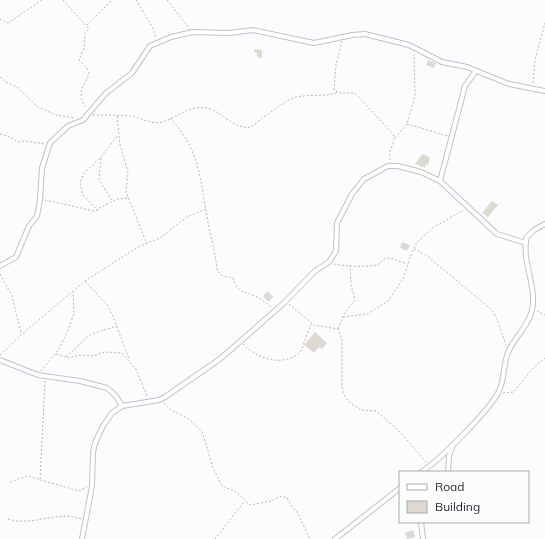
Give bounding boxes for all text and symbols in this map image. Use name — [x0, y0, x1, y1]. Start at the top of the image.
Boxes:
legend — [399, 471, 529, 523]
text: Road — [435, 479, 464, 494]
text: Building — [435, 499, 480, 514]

